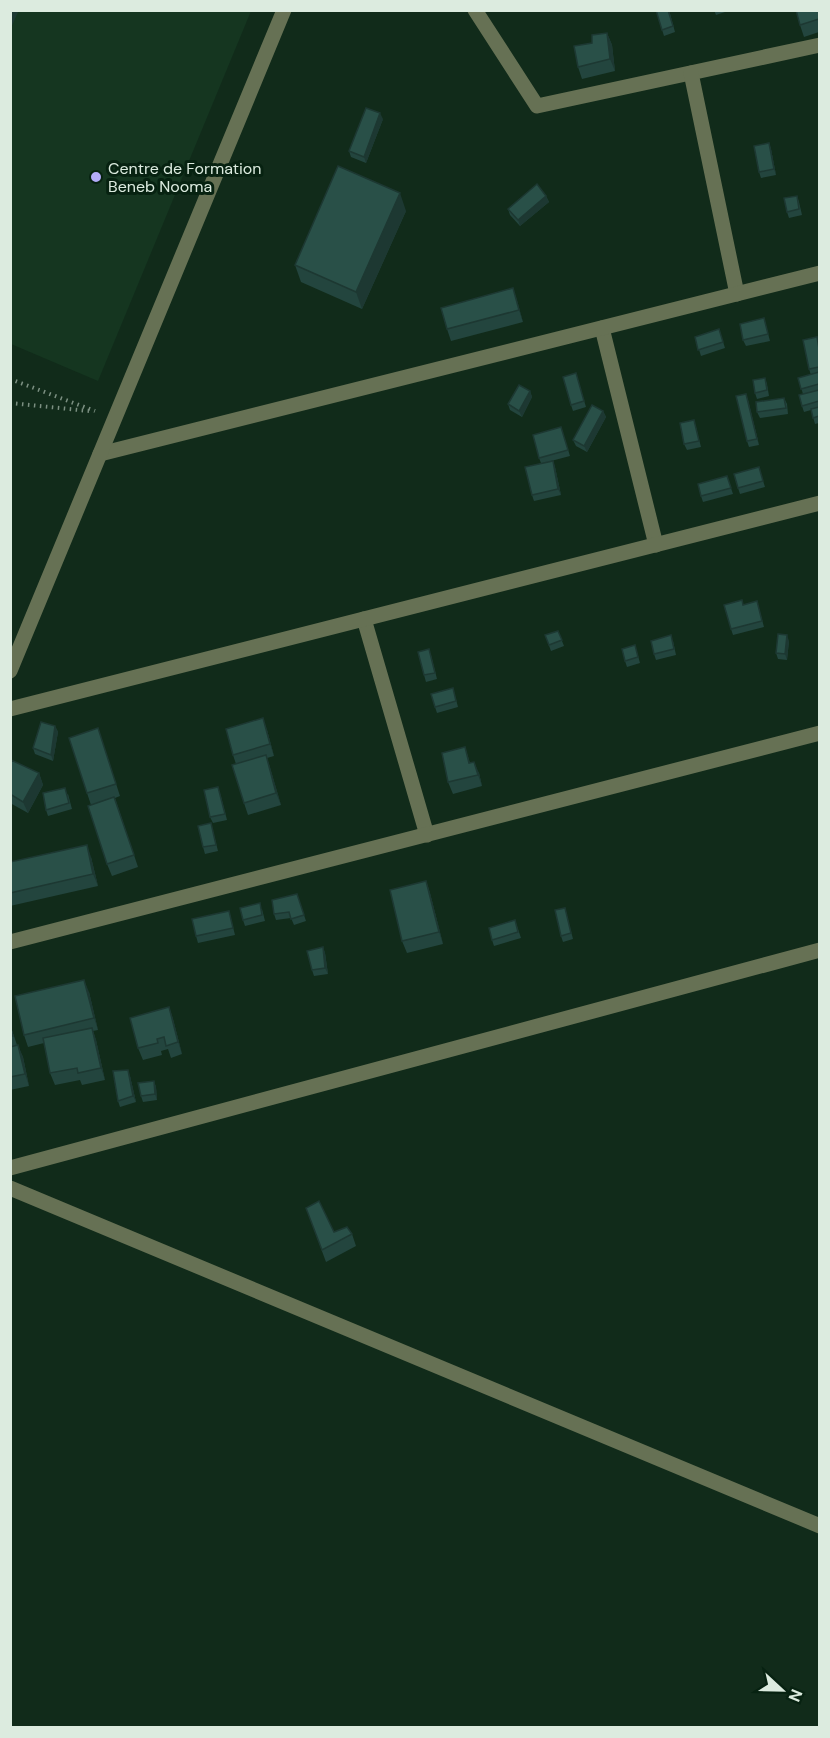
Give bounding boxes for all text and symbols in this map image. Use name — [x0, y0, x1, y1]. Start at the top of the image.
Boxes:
place label: Centre de Formation Beneb Nooma — [108, 158, 262, 197]
marker: Centre de Formation Beneb Nooma — [89, 170, 103, 184]
north arrow — [752, 1660, 812, 1720]
text: N — [784, 1686, 807, 1705]

